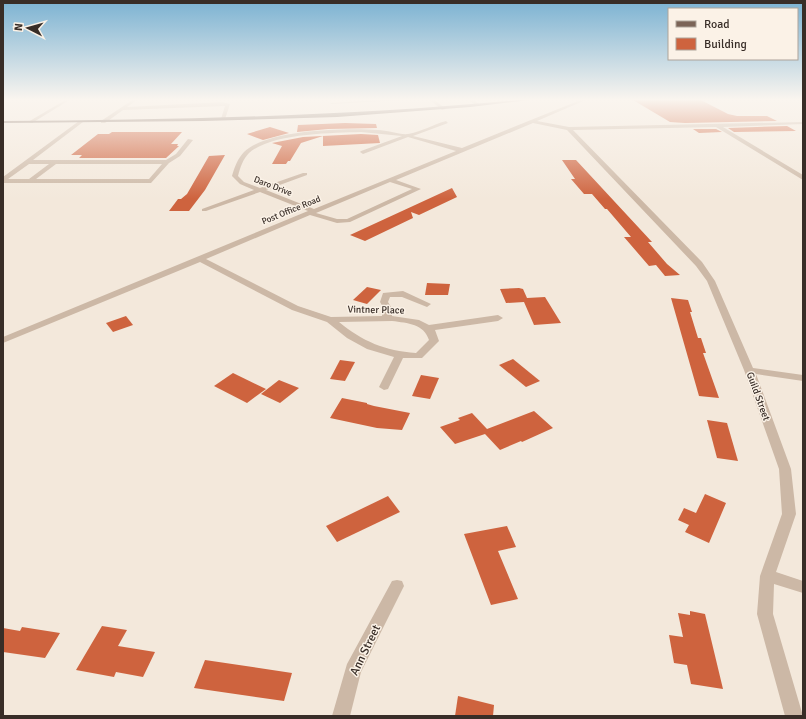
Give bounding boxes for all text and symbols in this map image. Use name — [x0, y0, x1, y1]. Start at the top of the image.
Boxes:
north arrow — [8, 8, 48, 48]
legend — [668, 8, 798, 60]
text: Road — [704, 17, 730, 32]
text: N — [12, 23, 25, 31]
text: Building — [704, 37, 747, 52]
street label: Daro Drive — [252, 174, 294, 199]
street label: Post Office Road — [260, 194, 322, 227]
street label: Vintner Place — [347, 304, 405, 316]
street label: Guild Street — [744, 370, 773, 423]
street label: Ann Street — [347, 623, 384, 678]

